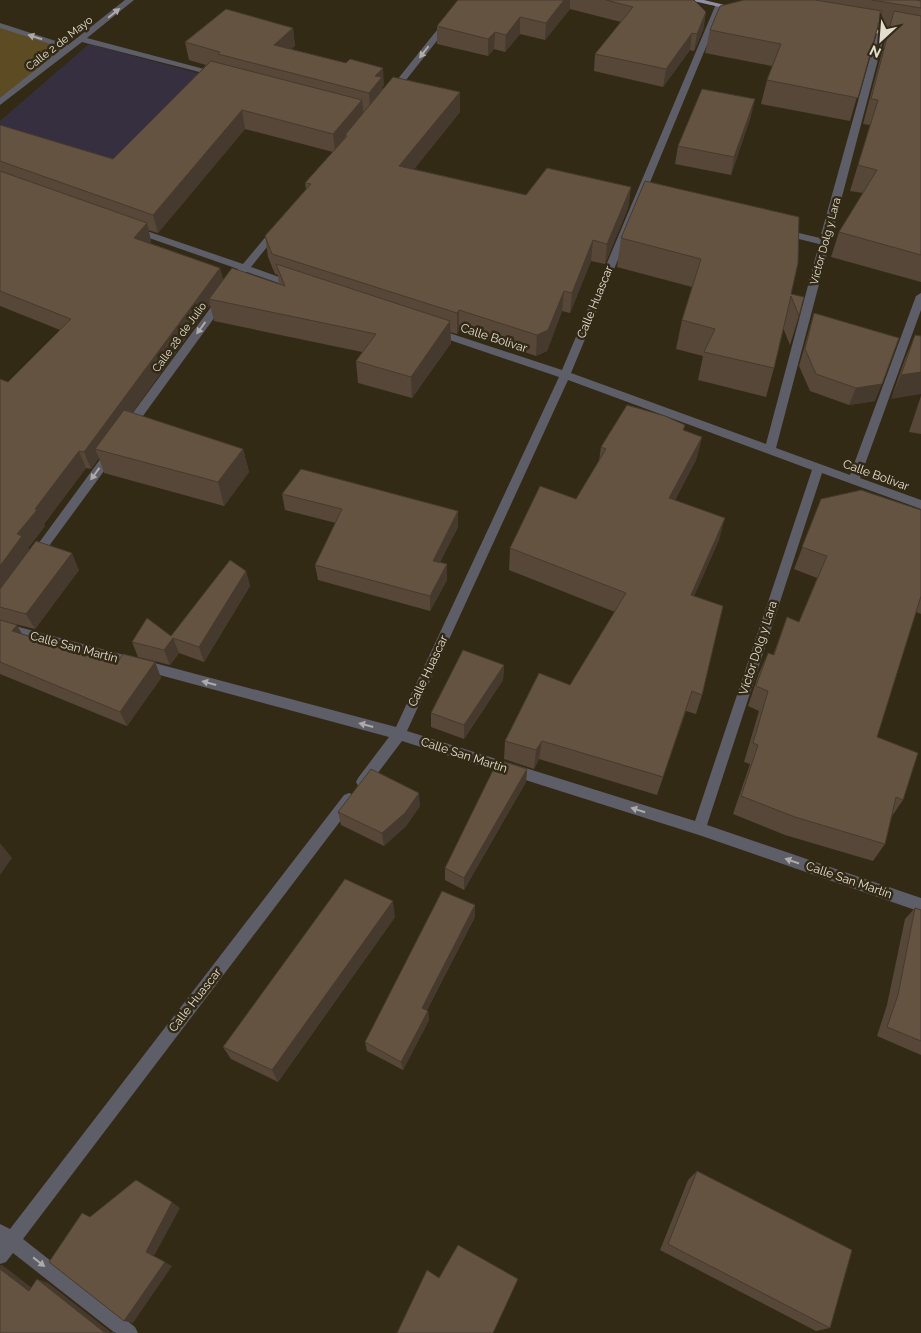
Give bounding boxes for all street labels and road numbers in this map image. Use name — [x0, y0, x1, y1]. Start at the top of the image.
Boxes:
street label: Calle 2 de Mayo — [23, 13, 96, 73]
street label: Víctor Dolg y Lara — [808, 196, 843, 286]
street label: Calle Huascar — [574, 263, 616, 340]
street label: Calle 28 de Julio — [150, 299, 209, 375]
street label: Calle Bolivar — [459, 321, 530, 356]
street label: Calle Bolivar — [841, 457, 912, 494]
street label: Víctor Dolg y Lara — [736, 599, 780, 697]
street label: Calle San Martín — [29, 629, 119, 665]
street label: Calle Huascar — [405, 632, 451, 709]
street label: Calle San Martín — [419, 734, 509, 776]
street label: Calle San Martín — [804, 859, 894, 901]
street label: Calle Huascar — [166, 965, 225, 1035]

